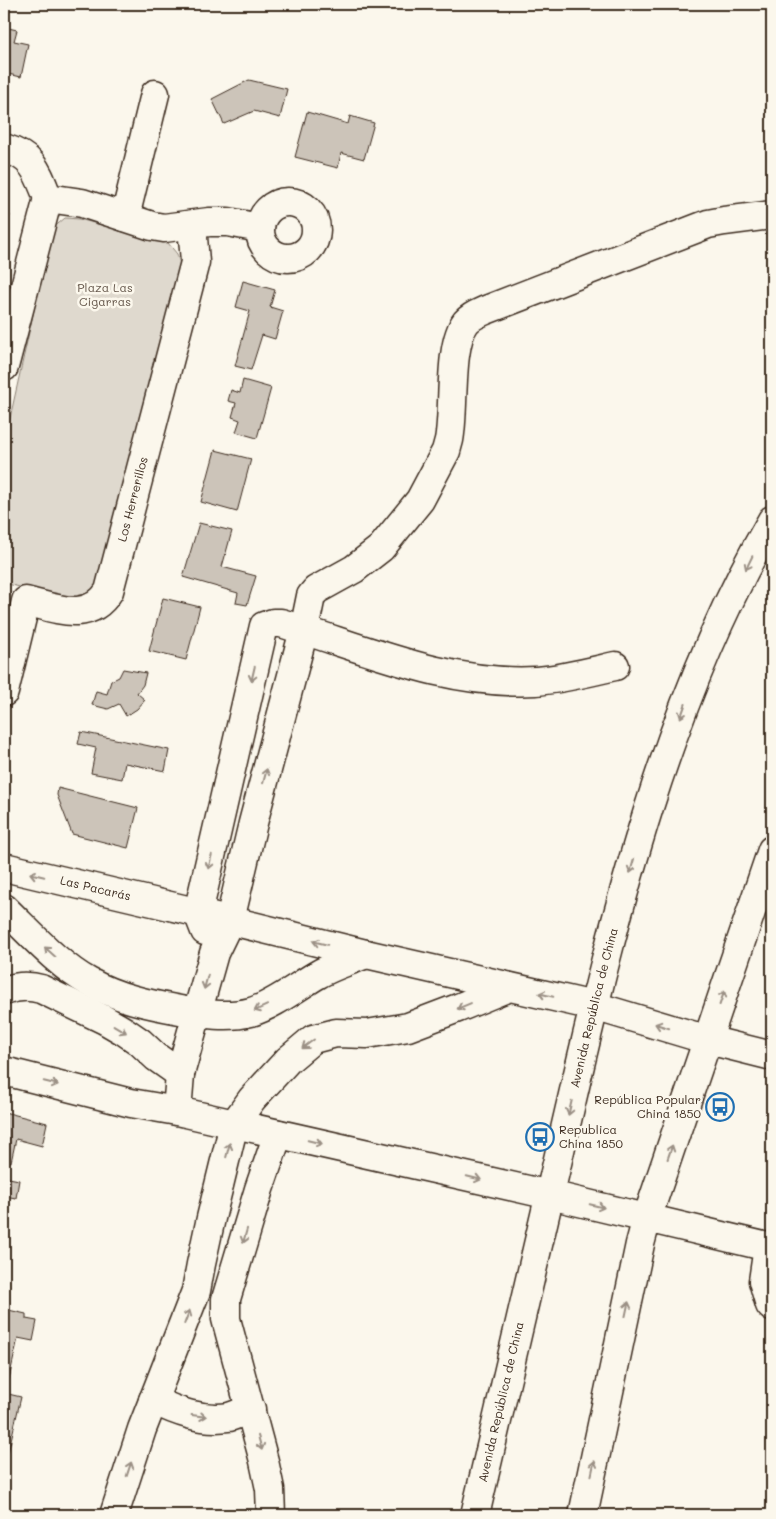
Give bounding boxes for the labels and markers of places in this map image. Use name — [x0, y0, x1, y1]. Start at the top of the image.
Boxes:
place label: República Popular China 1850 — [594, 1091, 702, 1121]
bus stop icon: República Popular China 1850 — [705, 1092, 735, 1122]
place label: Republica China 1850 — [559, 1121, 624, 1151]
bus stop icon: Republica China 1850 — [525, 1122, 555, 1152]

